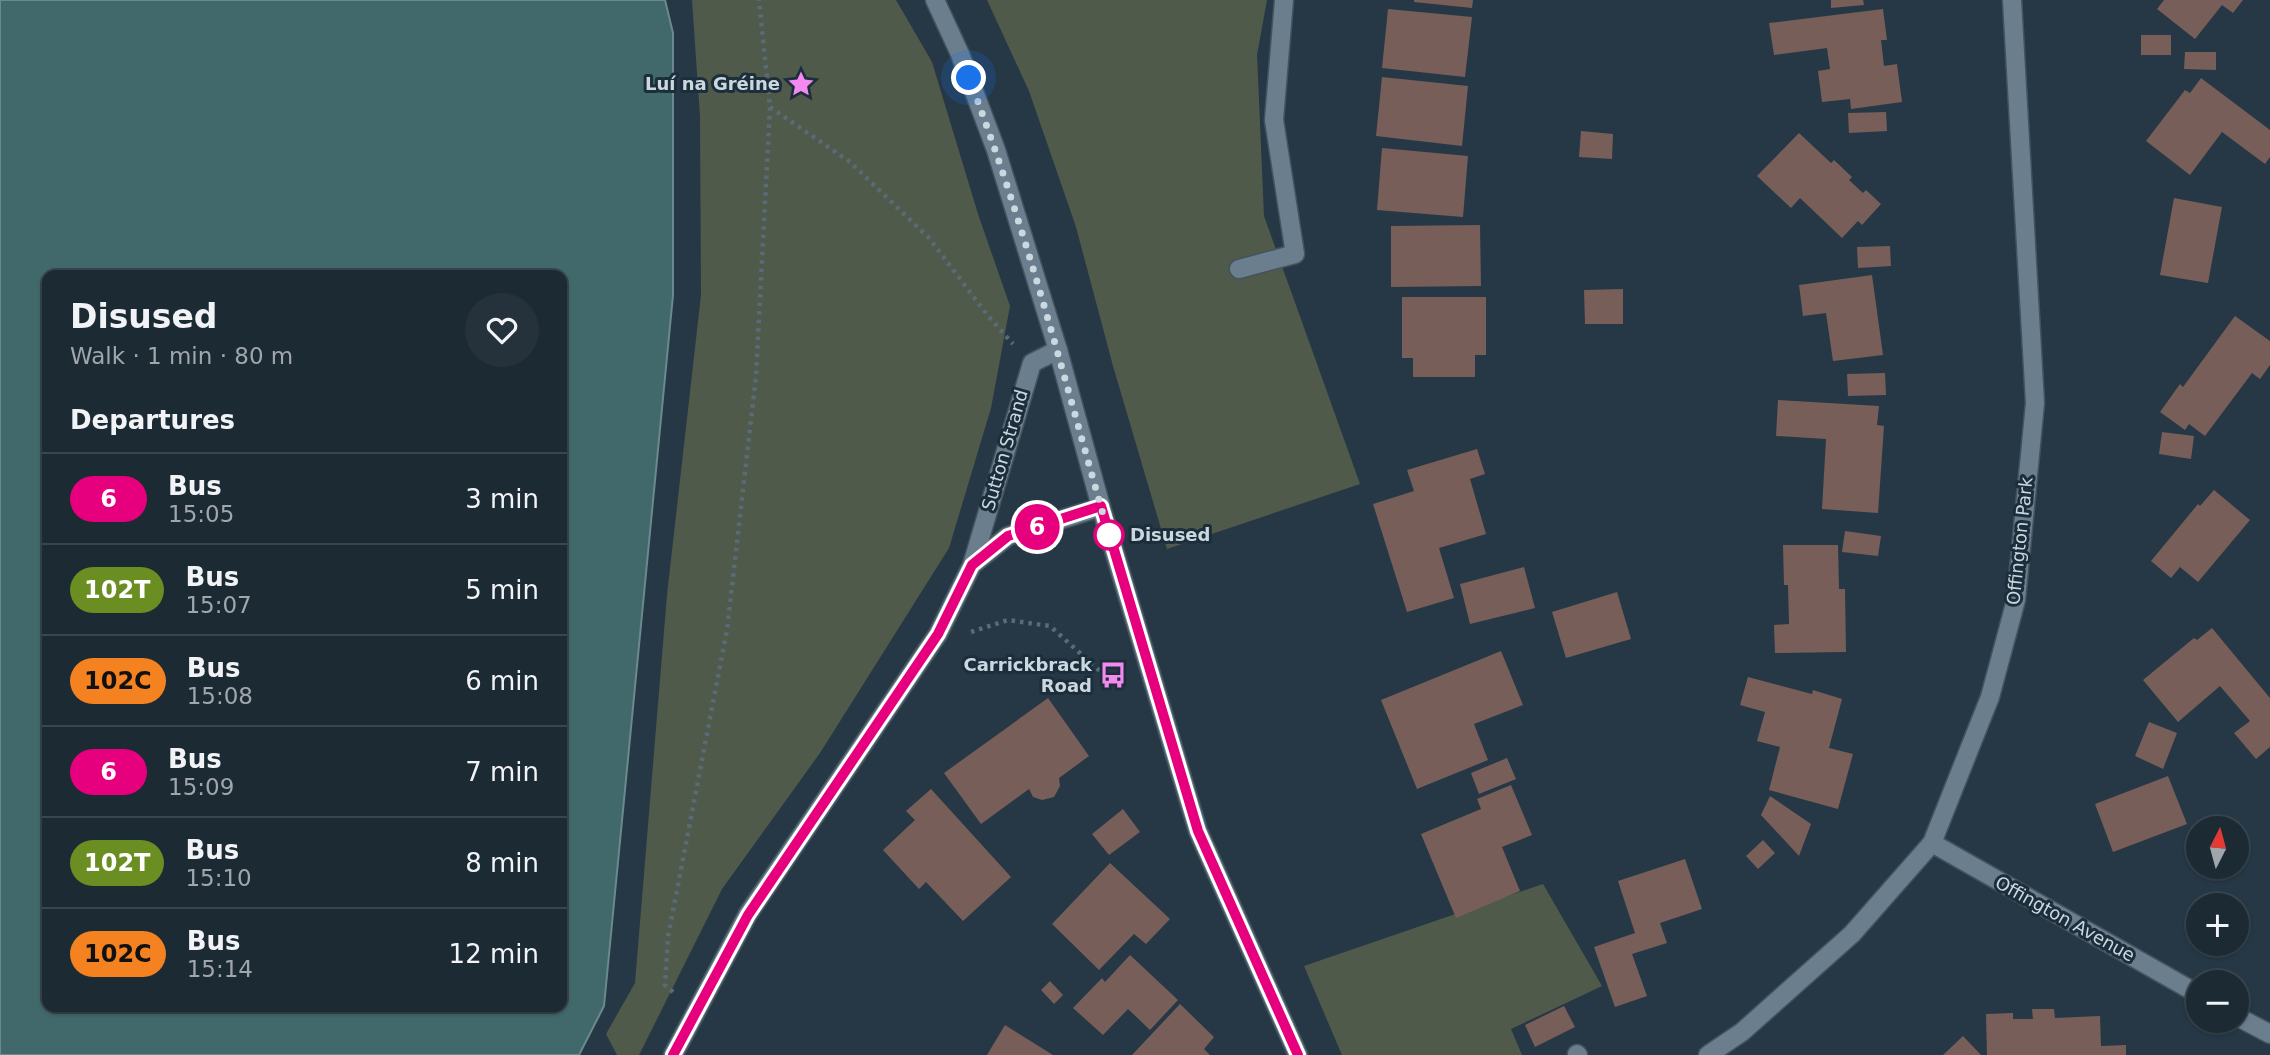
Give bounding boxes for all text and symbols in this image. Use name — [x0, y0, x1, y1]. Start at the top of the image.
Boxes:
your location — [951, 60, 986, 95]
place icon: Luí na Gréine — [786, 69, 816, 99]
place label: Luí na Gréine — [645, 73, 780, 94]
button: heart — [465, 293, 539, 367]
text: Disused — [70, 297, 218, 336]
text: Walk · 1 min · 80 m — [70, 343, 293, 369]
street label: Sutton Strand — [977, 387, 1032, 513]
text: Departures — [70, 405, 235, 435]
text: Bus — [168, 471, 222, 501]
street label: Offington Park — [2002, 475, 2037, 606]
text: 3 min — [465, 484, 539, 514]
text: 6 — [100, 485, 117, 513]
text: 15:05 — [168, 501, 234, 527]
line badge: 6 — [1014, 504, 1060, 550]
text: 6 — [1029, 513, 1045, 541]
marker: Disused — [1094, 520, 1124, 550]
place label: Disused — [1130, 524, 1210, 545]
text: Bus — [185, 562, 239, 592]
text: 5 min — [465, 575, 539, 605]
text: 102T — [84, 576, 150, 604]
text: 15:07 — [185, 592, 252, 618]
text: Bus — [187, 653, 241, 683]
place label: Carrickbrack Road — [964, 654, 1093, 696]
bus stop icon: Carrickbrack Road — [1098, 660, 1128, 690]
text: 6 min — [465, 666, 539, 696]
text: 102C — [84, 667, 152, 695]
text: 15:08 — [187, 683, 253, 709]
text: Bus — [168, 744, 222, 774]
text: 7 min — [465, 757, 539, 787]
text: 6 — [100, 758, 117, 786]
text: 15:09 — [168, 774, 234, 800]
north arrow — [2186, 816, 2249, 878]
map controls — [2186, 816, 2249, 1033]
text: Bus — [185, 835, 239, 865]
text: 8 min — [465, 848, 539, 878]
text: 102T — [84, 849, 150, 877]
text: 15:10 — [185, 865, 252, 891]
street label: Offington Avenue — [1992, 871, 2139, 966]
button: + — [2186, 893, 2249, 956]
text: Bus — [187, 926, 241, 956]
text: 12 min — [449, 939, 539, 969]
text: 102C — [84, 940, 152, 968]
text: 15:14 — [187, 956, 253, 982]
button: − — [2186, 970, 2249, 1033]

